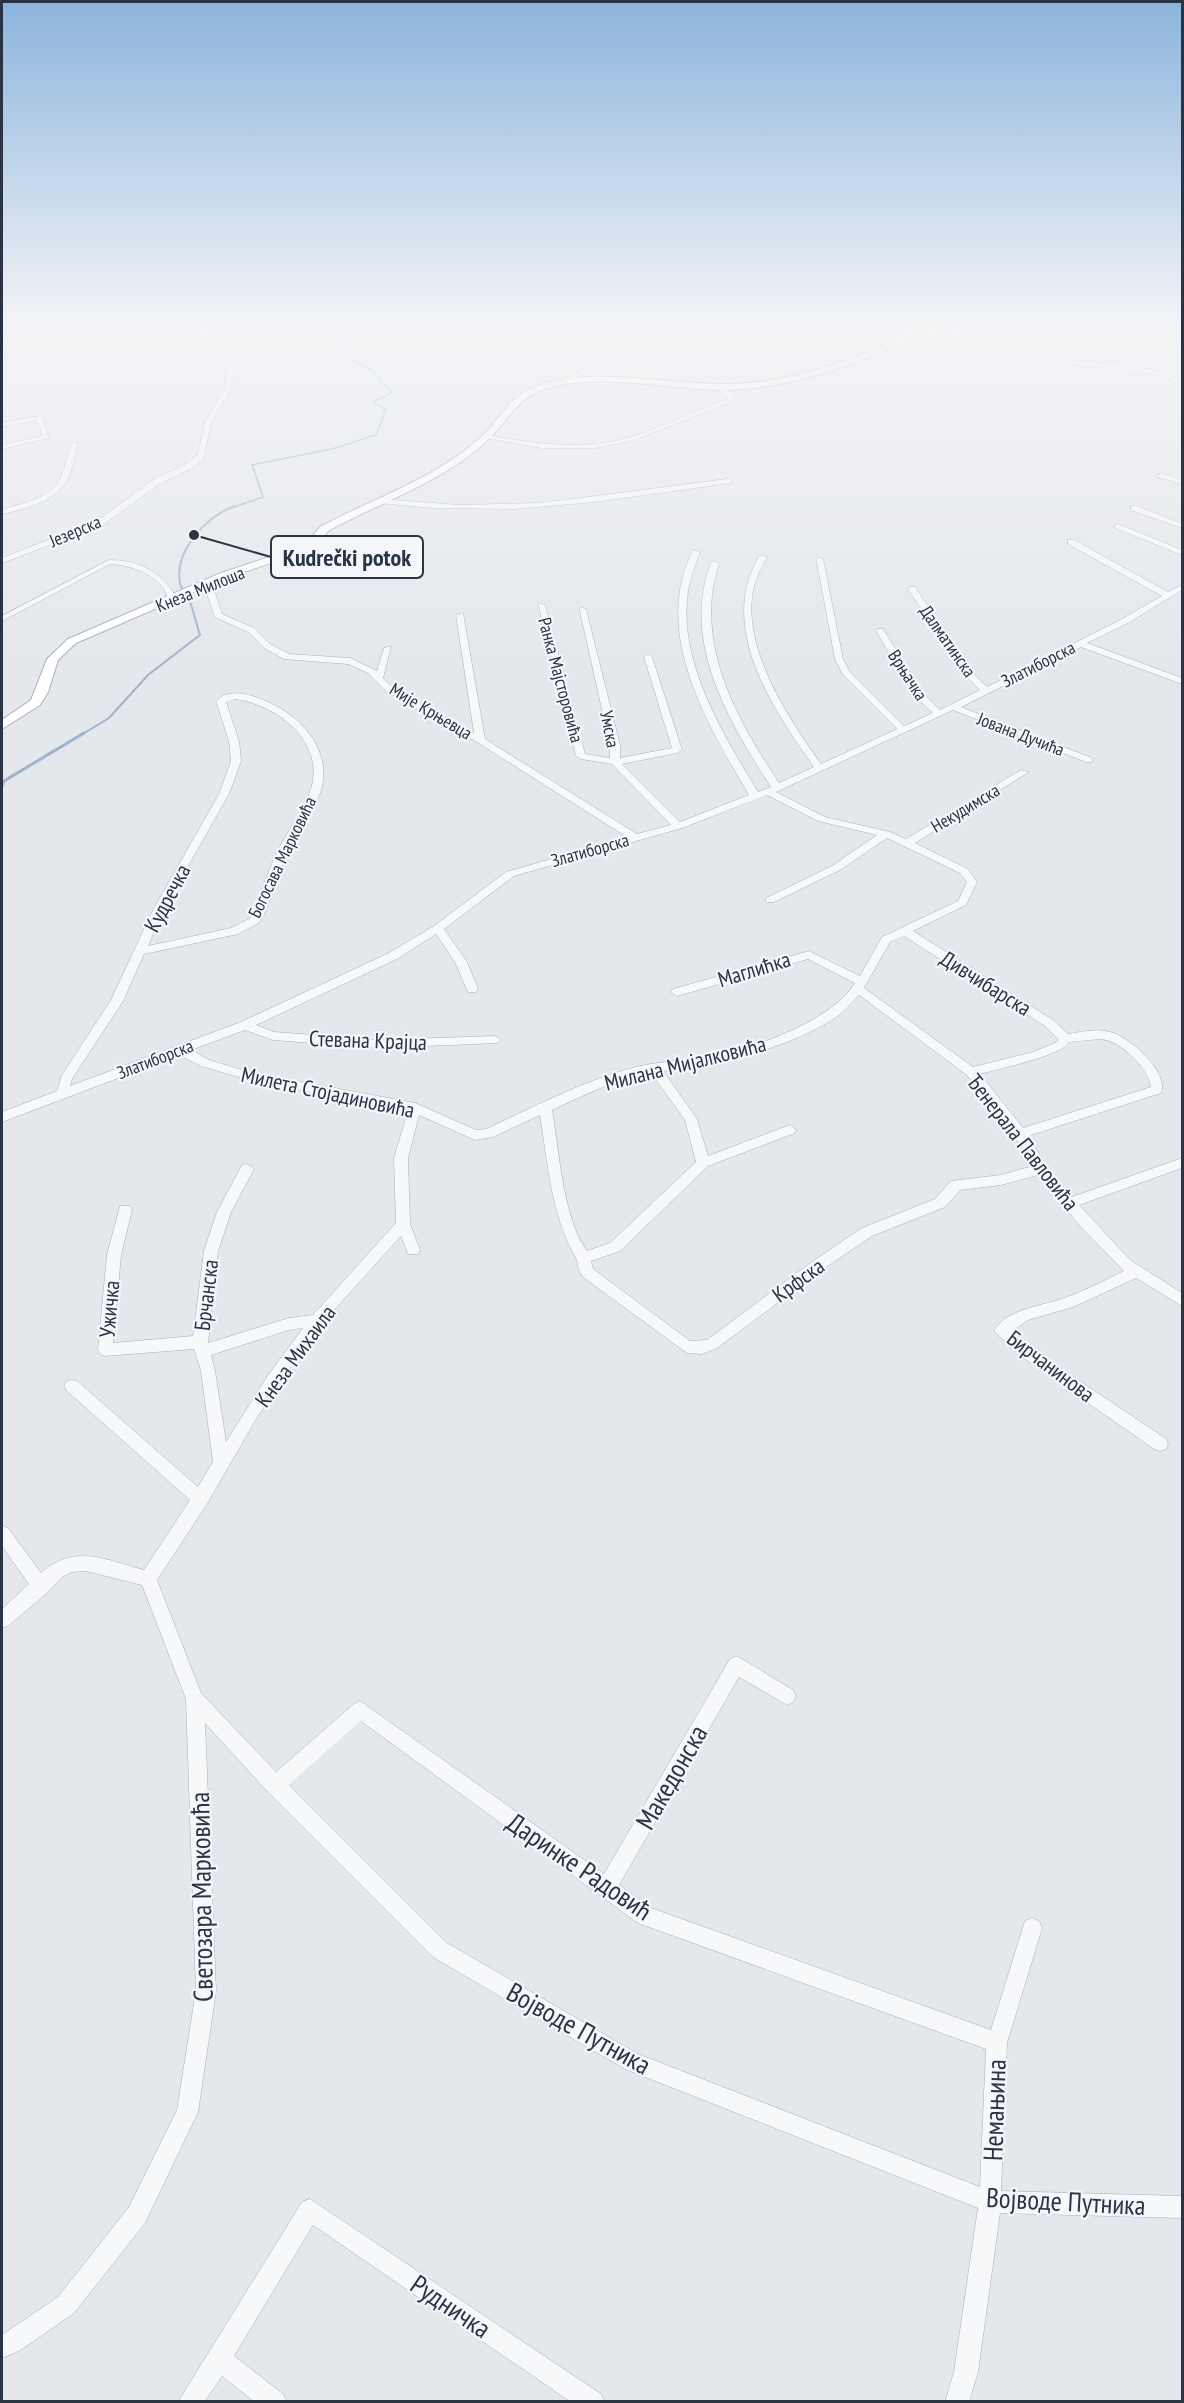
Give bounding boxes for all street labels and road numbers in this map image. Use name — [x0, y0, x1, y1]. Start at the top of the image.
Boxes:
street label: Језерска — [45, 510, 104, 553]
street label: Кнеза Милоша — [152, 561, 248, 617]
street label: Далматинска — [915, 600, 981, 682]
street label: Ранка Мајсторовића — [533, 615, 589, 745]
street label: Златиборска — [997, 636, 1079, 692]
street label: Врњачка — [883, 645, 933, 705]
street label: Мије Крњевца — [386, 677, 476, 745]
street label: Јована Дучића — [973, 707, 1068, 761]
street label: Умска — [595, 708, 625, 750]
street label: Некудимска — [926, 778, 1004, 838]
street label: Богосава Марковића — [243, 793, 321, 921]
street label: Златиборска — [548, 828, 632, 872]
street label: Кудречка — [137, 859, 197, 937]
street label: Дивчибарска — [935, 944, 1037, 1022]
street label: Маглићка — [714, 945, 794, 993]
street label: Стевана Крајца — [309, 1024, 427, 1056]
street label: Милана Мијалковића — [601, 1029, 769, 1097]
street label: Златиборска — [114, 1034, 196, 1084]
street label: Милета Стојадиновића — [239, 1060, 417, 1124]
street label: Ђенерала Павловића — [961, 1068, 1085, 1216]
street label: Крфска — [766, 1252, 830, 1308]
street label: Брчанска — [188, 1258, 224, 1332]
street label: Ужичка — [93, 1279, 125, 1339]
street label: Кнеза Михаила — [249, 1299, 341, 1413]
street label: Бирчанинова — [1002, 1324, 1100, 1408]
street label: Македонска — [628, 1719, 714, 1835]
street label: Светозара Марковића — [182, 1792, 220, 2002]
street label: Даринке Радовић — [501, 1805, 659, 1927]
street label: Војводе Путника — [501, 1974, 657, 2082]
street label: Немањина — [975, 2059, 1013, 2161]
street label: Војводе Путника — [986, 2180, 1146, 2222]
street label: Рудничка — [404, 2267, 498, 2345]

